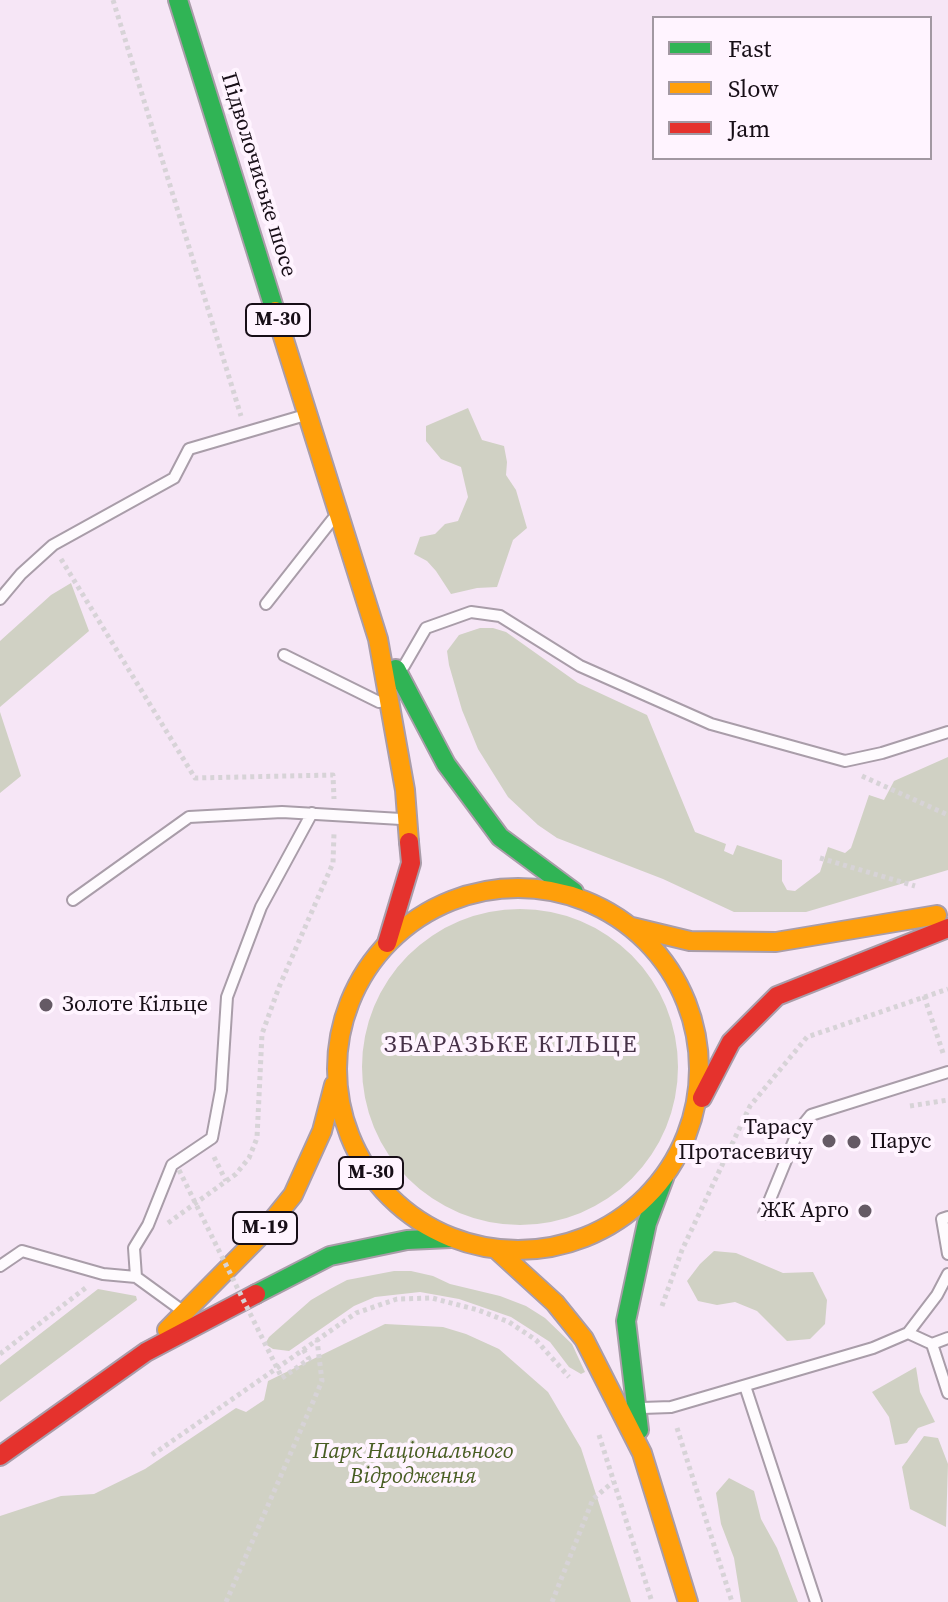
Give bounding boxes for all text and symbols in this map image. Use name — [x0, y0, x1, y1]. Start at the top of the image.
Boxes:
legend — [652, 16, 932, 160]
text: Fast — [728, 32, 771, 65]
street label: Підволочиське шосе — [214, 70, 302, 280]
text: Slow — [728, 72, 779, 105]
text: Jam — [728, 112, 770, 145]
road number: М-30 — [246, 304, 310, 336]
place label: Золоте Кільце — [62, 992, 208, 1018]
marker: Золоте Кільце — [37, 996, 55, 1014]
district label: ЗБАРАЗЬКЕ КІЛЬЦЕ — [384, 1032, 638, 1060]
place label: Тарасу Протасевичу — [678, 1115, 813, 1166]
place label: Парус — [870, 1129, 932, 1155]
marker: Тарасу Протасевичу — [820, 1132, 838, 1150]
marker: Парус — [845, 1133, 863, 1151]
road number: М-30 — [339, 1157, 403, 1189]
place label: ЖК Арго — [761, 1198, 849, 1224]
marker: ЖК Арго — [856, 1202, 874, 1220]
road number: М-19 — [233, 1212, 297, 1244]
park label: Парк Національного Відродження — [312, 1439, 514, 1490]

